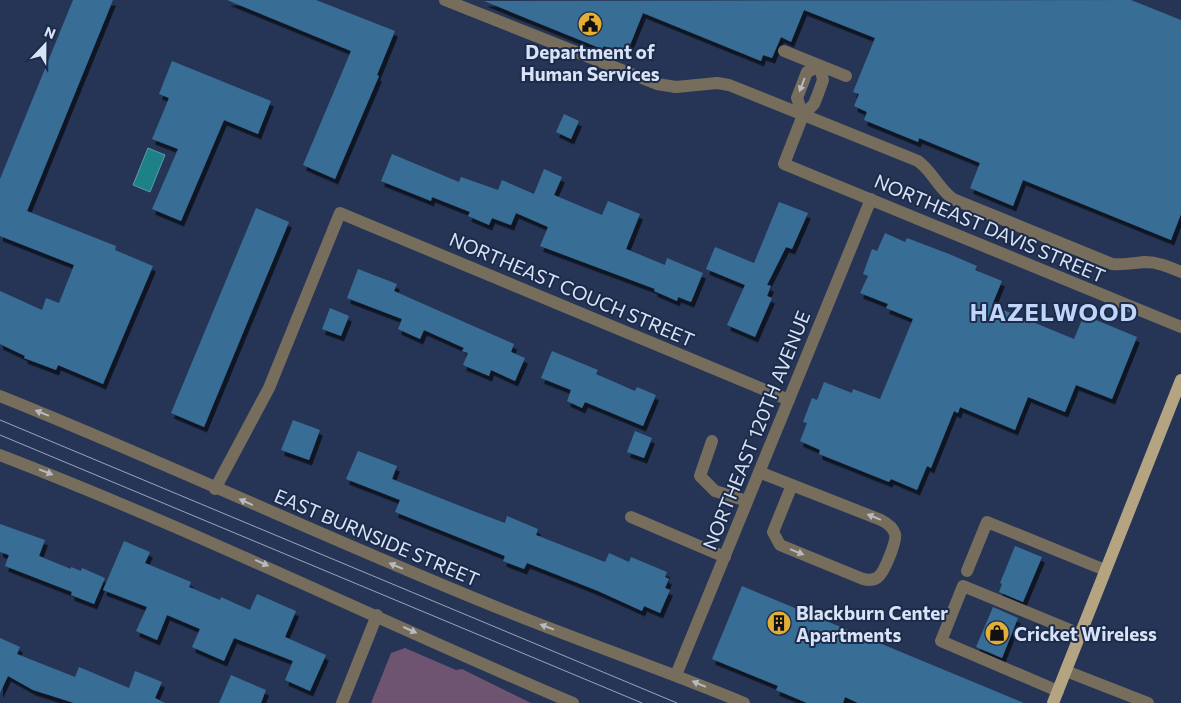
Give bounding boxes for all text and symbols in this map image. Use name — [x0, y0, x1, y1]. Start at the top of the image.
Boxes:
public building icon: Department of Human Services — [577, 11, 603, 37]
north arrow — [20, 20, 70, 70]
text: N — [42, 23, 58, 42]
place label: Department of Human Services — [520, 40, 660, 85]
one-way arrow — [798, 78, 806, 93]
street label: NORTHEAST DAVIS STREET — [871, 169, 1109, 287]
street label: NORTHEAST COUCH STREET — [446, 227, 698, 351]
district label: HAZELWOOD — [970, 297, 1138, 326]
street label: NORTHEAST 120TH AVENUE — [697, 307, 815, 553]
one-way arrow — [35, 408, 49, 416]
one-way arrow — [38, 469, 53, 477]
street label: EAST BURNSIDE STREET — [271, 483, 483, 591]
one-way arrow — [239, 498, 253, 506]
one-way arrow — [867, 513, 881, 521]
one-way arrow — [790, 549, 804, 557]
one-way arrow — [255, 560, 269, 568]
one-way arrow — [389, 561, 403, 569]
place label: Blackburn Center Apartments — [796, 601, 948, 646]
building icon: Blackburn Center Apartments — [766, 610, 792, 636]
shop icon: Cricket Wireless — [984, 620, 1010, 646]
one-way arrow — [539, 622, 554, 630]
place label: Cricket Wireless — [1014, 622, 1157, 645]
one-way arrow — [403, 627, 417, 635]
one-way arrow — [691, 680, 706, 688]

